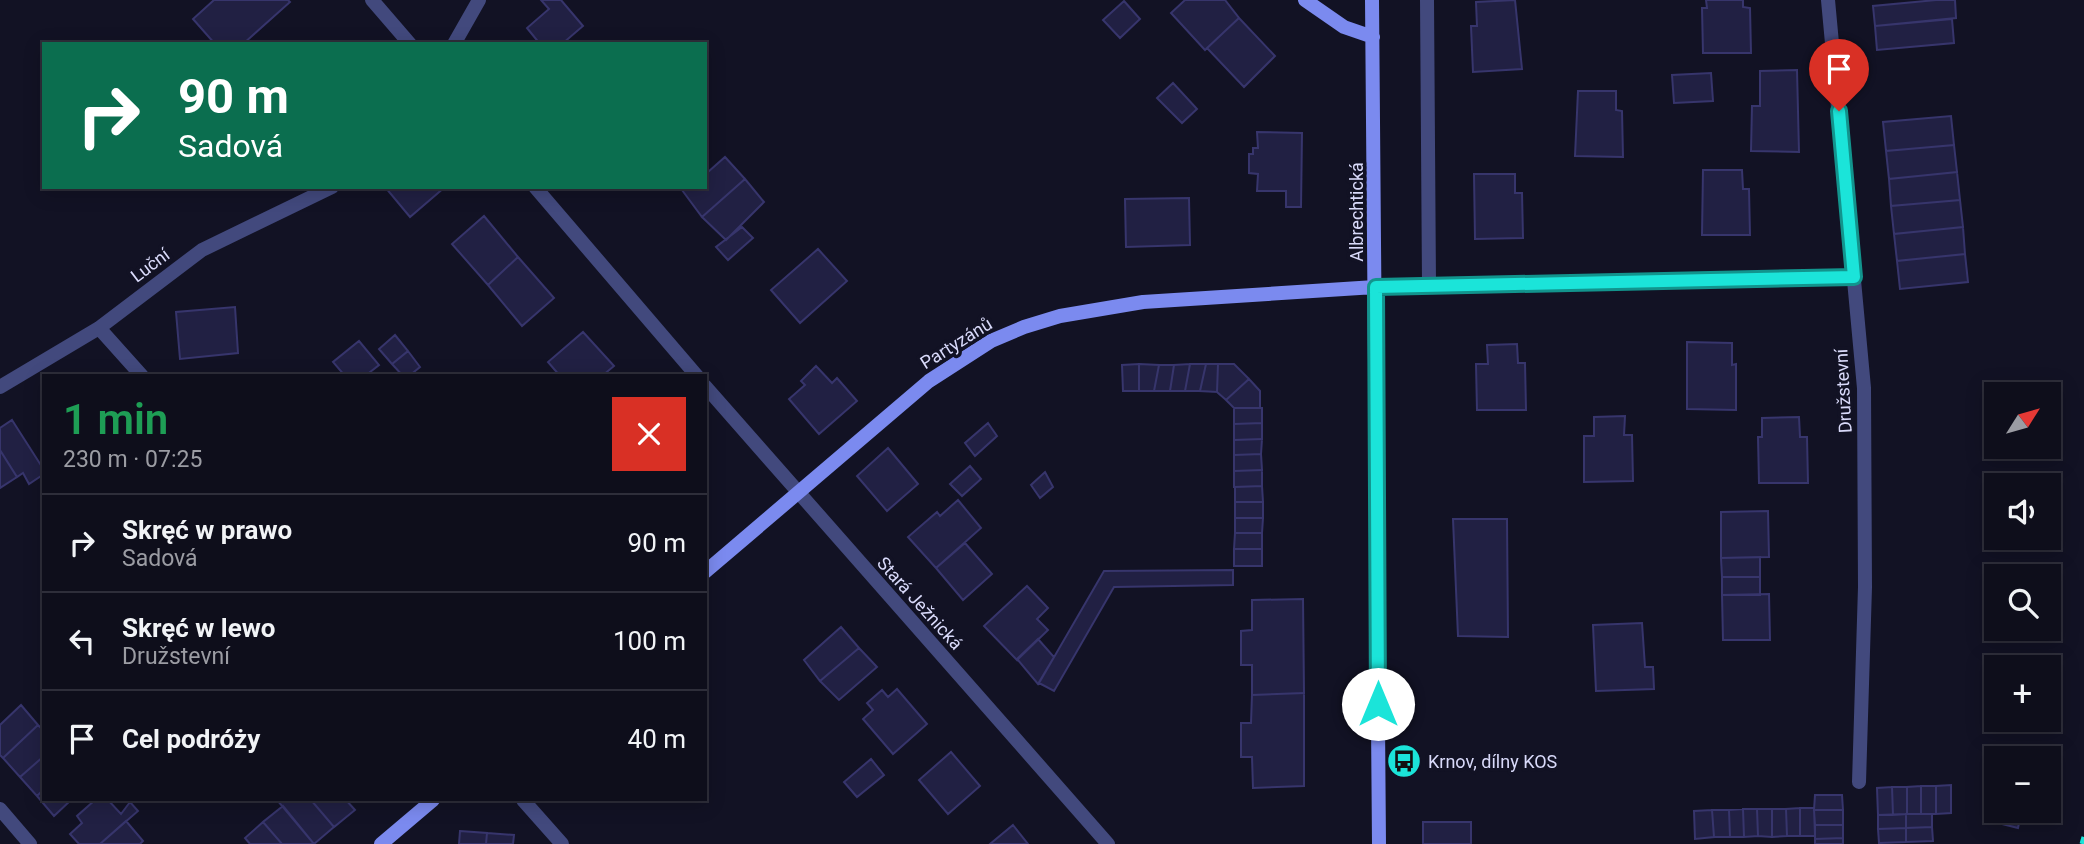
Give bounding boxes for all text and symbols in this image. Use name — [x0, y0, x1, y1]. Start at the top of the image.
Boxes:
pin — [1809, 39, 1869, 111]
icon: arrive — [1820, 50, 1858, 88]
text: 90 m — [178, 68, 289, 125]
icon: right — [63, 70, 154, 161]
text: Sadová — [178, 127, 283, 165]
street label: Albrechtická — [1346, 162, 1367, 262]
street label: Luční — [126, 243, 174, 286]
street label: Partyzánů — [916, 313, 996, 373]
street label: Družstevní — [1830, 348, 1856, 434]
north arrow — [1984, 382, 2062, 458]
map controls — [1984, 382, 2061, 823]
text: 1 min — [63, 395, 168, 444]
button: close — [612, 397, 686, 471]
text: 230 m · 07:25 — [63, 446, 202, 473]
button: sound — [1984, 473, 2061, 550]
text: Skręć w prawo — [122, 515, 292, 545]
icon: right — [63, 524, 101, 562]
text: 90 m — [628, 528, 686, 558]
text: Sadová — [122, 545, 198, 572]
street label: Stará Ježnická — [873, 552, 967, 654]
button: search — [1984, 564, 2061, 641]
text: Skręć w lewo — [122, 613, 275, 643]
icon: left — [63, 622, 101, 660]
text: 100 m — [613, 626, 686, 656]
text: Družstevní — [122, 643, 230, 670]
button: + — [1984, 655, 2061, 732]
position arrow — [1341, 667, 1415, 741]
icon: arrive — [63, 720, 101, 758]
text: Cel podróży — [122, 724, 260, 754]
text: 40 m — [628, 724, 686, 754]
bus stop icon: Krnov, dílny KOS — [1385, 742, 1423, 780]
button: − — [1984, 746, 2061, 823]
place label: Krnov, dílny KOS — [1428, 751, 1558, 772]

